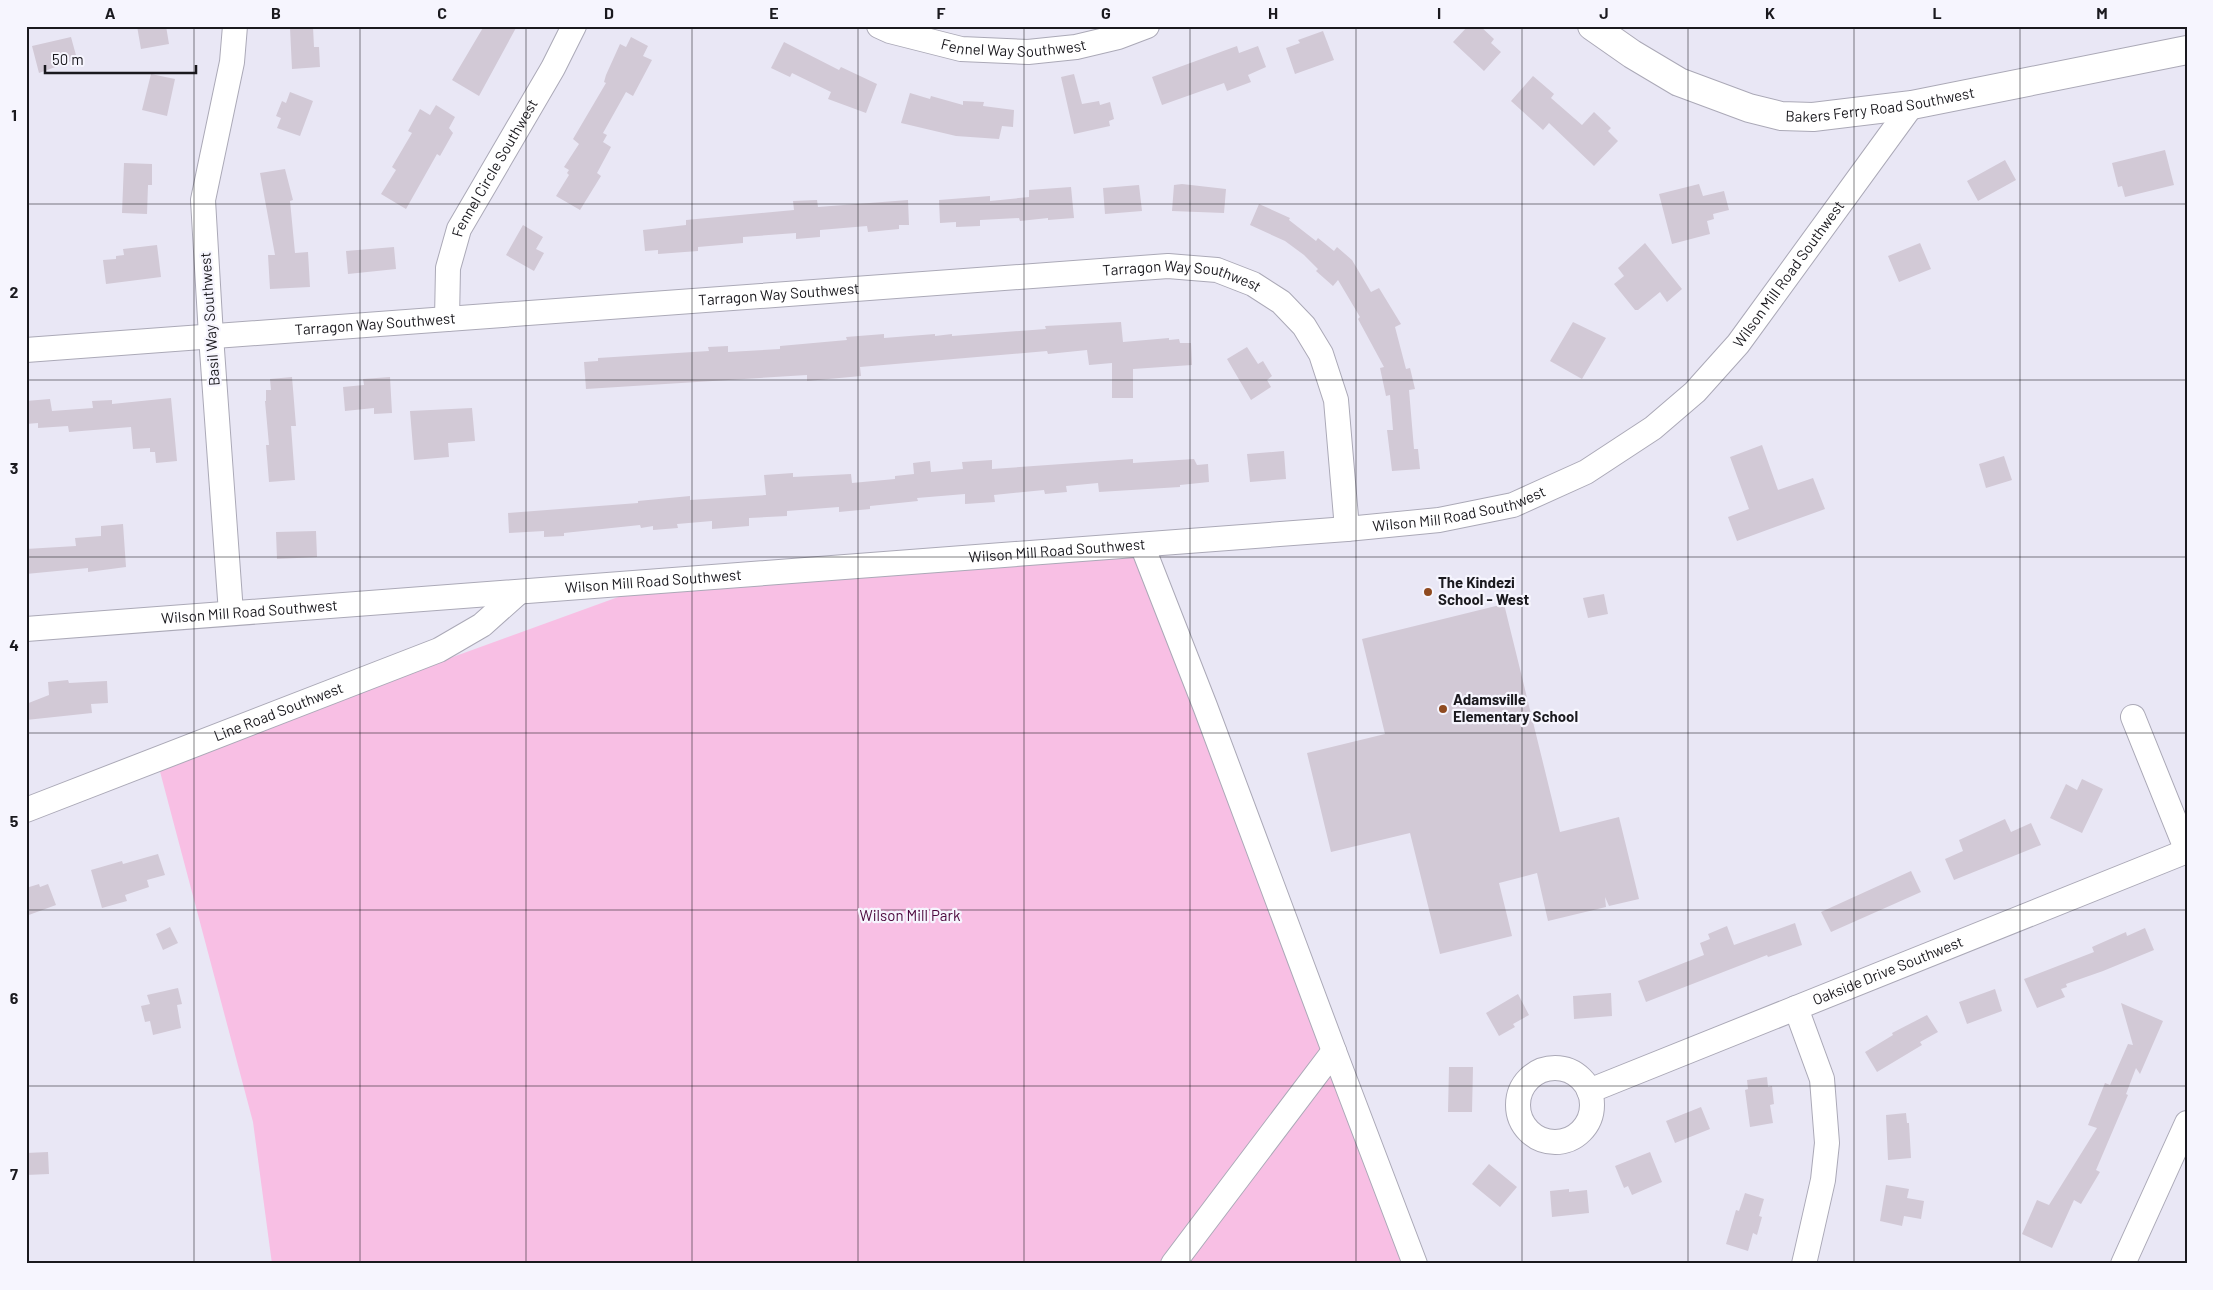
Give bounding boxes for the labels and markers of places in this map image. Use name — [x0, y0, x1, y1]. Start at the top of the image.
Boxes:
place label: The Kindezi School - West — [1438, 573, 1529, 608]
marker: The Kindezi School - West — [1422, 586, 1434, 598]
place label: Adamsville Elementary School — [1453, 690, 1578, 725]
marker: Adamsville Elementary School — [1437, 703, 1449, 715]

